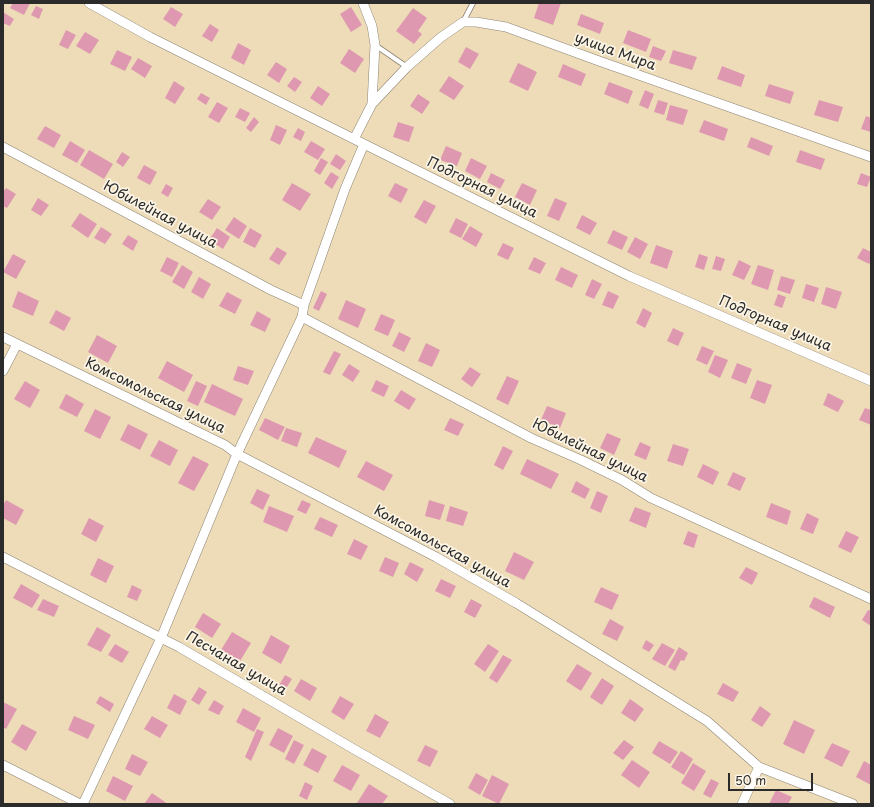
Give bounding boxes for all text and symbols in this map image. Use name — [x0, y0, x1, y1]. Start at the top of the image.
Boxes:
street label: улица Мира — [572, 30, 658, 74]
street label: Подгорная улица — [424, 154, 540, 222]
street label: Юбилейная улица — [100, 178, 220, 252]
street label: Подгорная улица — [716, 293, 834, 355]
street label: Комсомольская улица — [82, 355, 228, 437]
street label: Юбилейная улица — [530, 416, 650, 486]
street label: Комсомольская улица — [371, 502, 513, 592]
street label: Песчаная улица — [183, 628, 289, 700]
scale bar — [730, 765, 815, 791]
text: 50 m — [735, 771, 766, 789]

